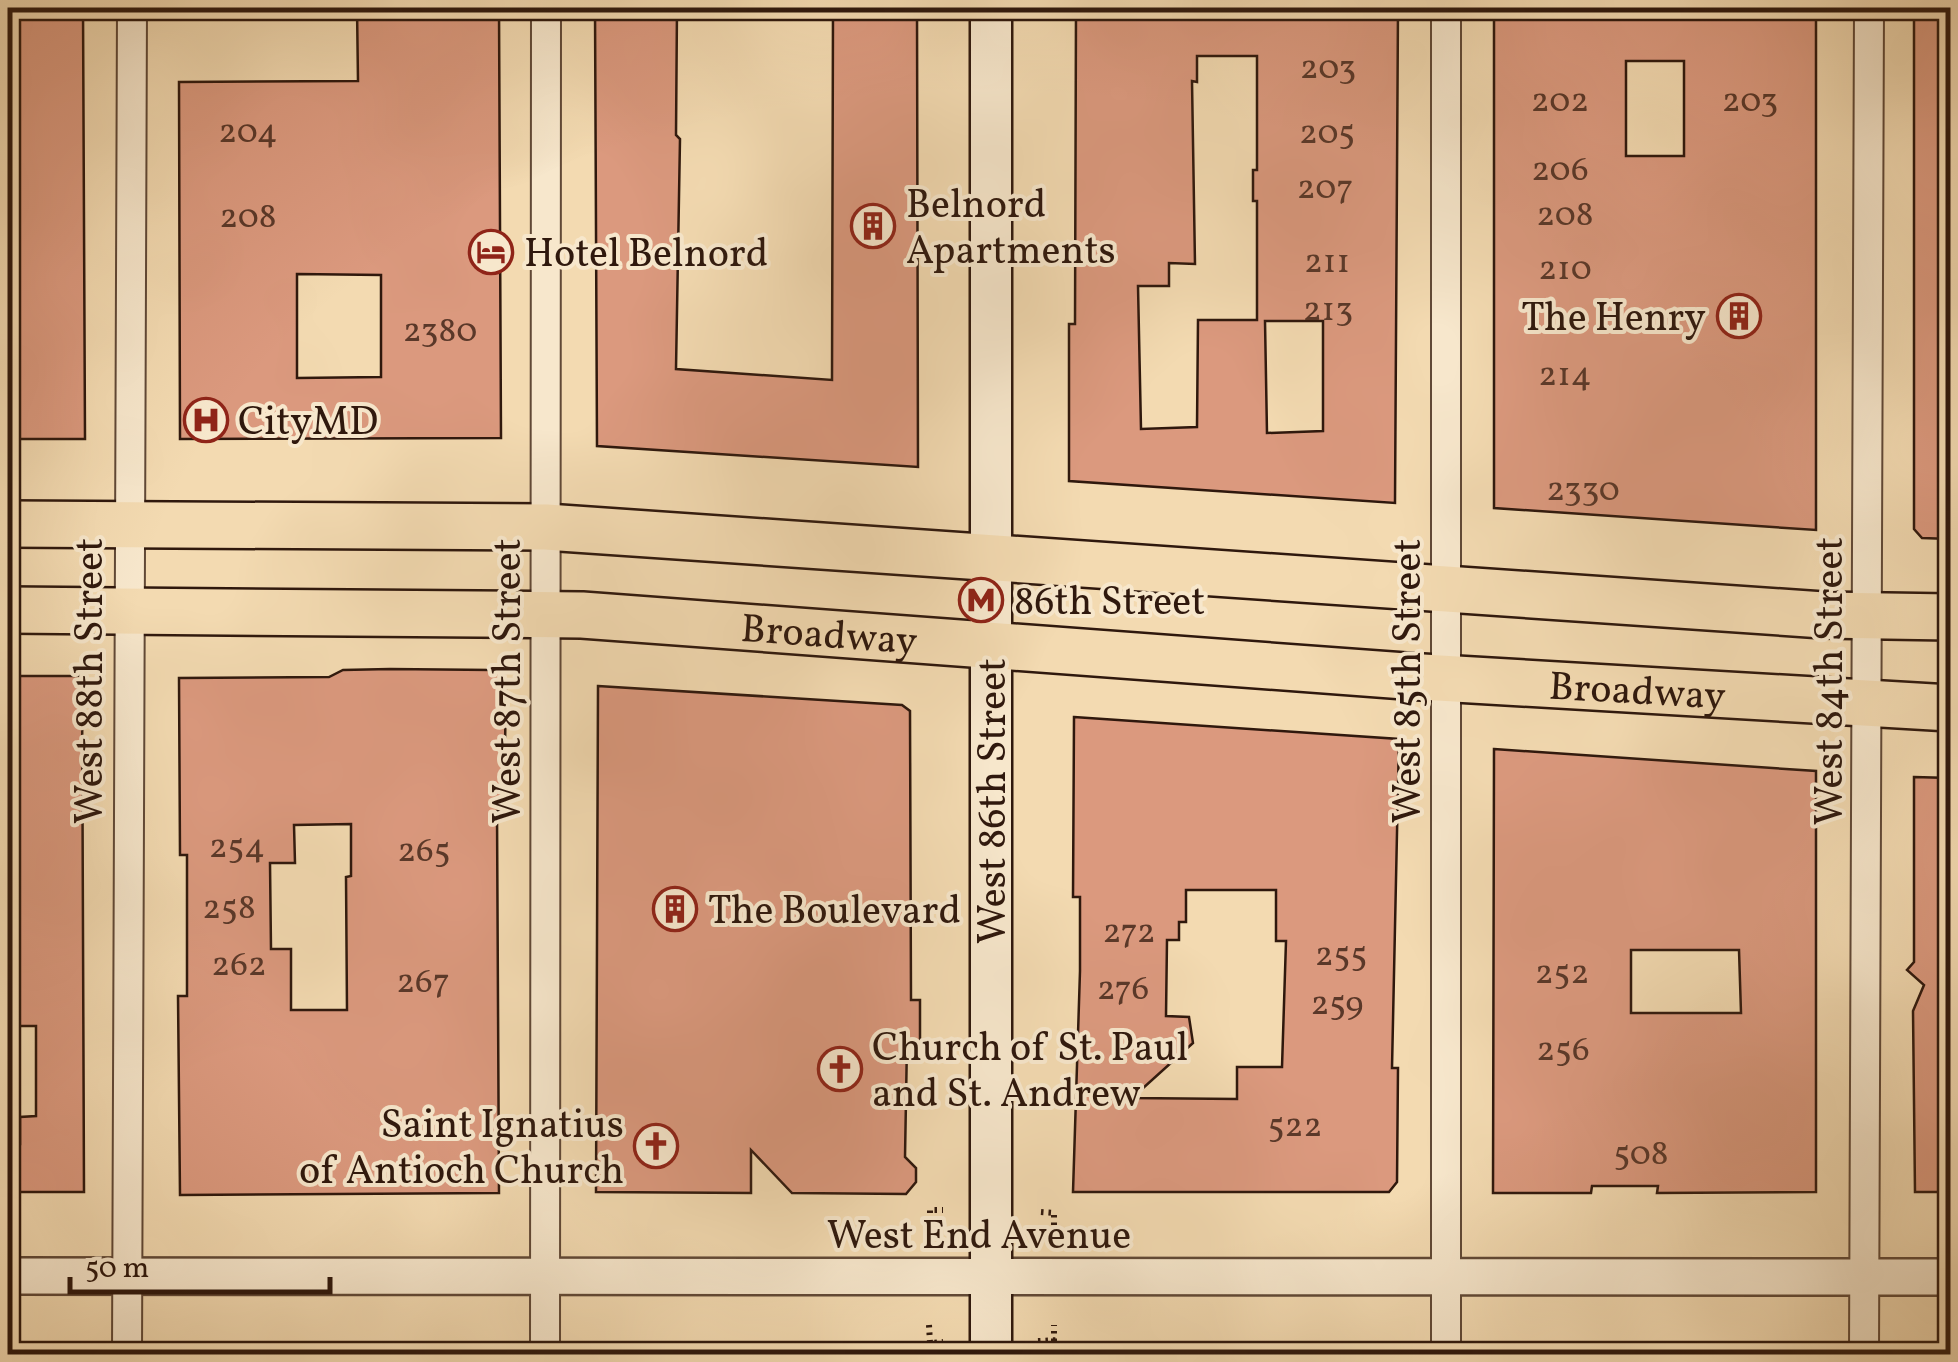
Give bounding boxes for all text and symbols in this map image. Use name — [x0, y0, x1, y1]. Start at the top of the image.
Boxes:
house number: 203 — [1300, 45, 1356, 93]
house number: 202 — [1531, 78, 1589, 126]
house number: 203 — [1722, 78, 1778, 126]
house number: 204 — [218, 109, 278, 157]
house number: 205 — [1299, 110, 1355, 158]
house number: 206 — [1531, 147, 1589, 195]
house number: 207 — [1297, 165, 1353, 213]
place label: Belnord Apartments — [906, 179, 1116, 281]
house number: 208 — [1536, 192, 1594, 240]
house number: 208 — [219, 194, 277, 242]
building icon: Belnord Apartments — [850, 203, 896, 249]
place label: Hotel Belnord — [524, 228, 768, 284]
hotel icon: Hotel Belnord — [468, 229, 514, 275]
house number: 211 — [1304, 239, 1350, 287]
house number: 210 — [1538, 246, 1592, 294]
house number: 213 — [1303, 287, 1353, 335]
place label: The Henry — [1521, 292, 1706, 348]
building icon: The Henry — [1716, 293, 1762, 339]
house number: 2380 — [403, 308, 477, 356]
house number: 214 — [1538, 352, 1592, 400]
place label: CityMD — [238, 396, 378, 452]
hospital icon: CityMD — [183, 397, 229, 443]
house number: 2330 — [1546, 467, 1620, 515]
street label: West 84th Street — [1804, 537, 1860, 825]
street label: West 88th Street — [64, 538, 120, 824]
street label: West 87th Street — [482, 538, 538, 824]
street label: West 85th Street — [1382, 539, 1438, 823]
place label: 86th Street — [1014, 576, 1205, 632]
metro station icon: 86th Street — [958, 577, 1004, 623]
street label: Broadway — [739, 603, 920, 672]
street label: West 86th Street — [967, 658, 1023, 944]
street label: Broadway — [1547, 661, 1727, 727]
house number: 254 — [209, 824, 265, 872]
house number: 265 — [397, 828, 451, 876]
house number: 258 — [202, 885, 256, 933]
place label: The Boulevard — [708, 885, 961, 941]
building icon: The Boulevard — [652, 886, 698, 932]
house number: 272 — [1103, 909, 1156, 957]
house number: 255 — [1315, 932, 1367, 980]
house number: 262 — [211, 942, 267, 990]
house number: 252 — [1535, 950, 1589, 998]
house number: 267 — [396, 959, 450, 1007]
house number: 276 — [1097, 966, 1149, 1014]
house number: 259 — [1310, 981, 1364, 1029]
place label: Church of St. Paul and St. Andrew — [872, 1022, 1188, 1124]
house number: 256 — [1536, 1027, 1590, 1075]
church icon: Church of St. Paul and St. Andrew — [817, 1046, 863, 1092]
place label: Saint Ignatius of Antioch Church — [299, 1099, 624, 1201]
house number: 522 — [1268, 1103, 1322, 1151]
church icon: Saint Ignatius of Antioch Church — [633, 1123, 679, 1169]
house number: 508 — [1614, 1131, 1668, 1179]
street label: West End Avenue — [827, 1210, 1131, 1266]
scale bar — [70, 1232, 330, 1294]
text: 50 m — [85, 1248, 149, 1290]

